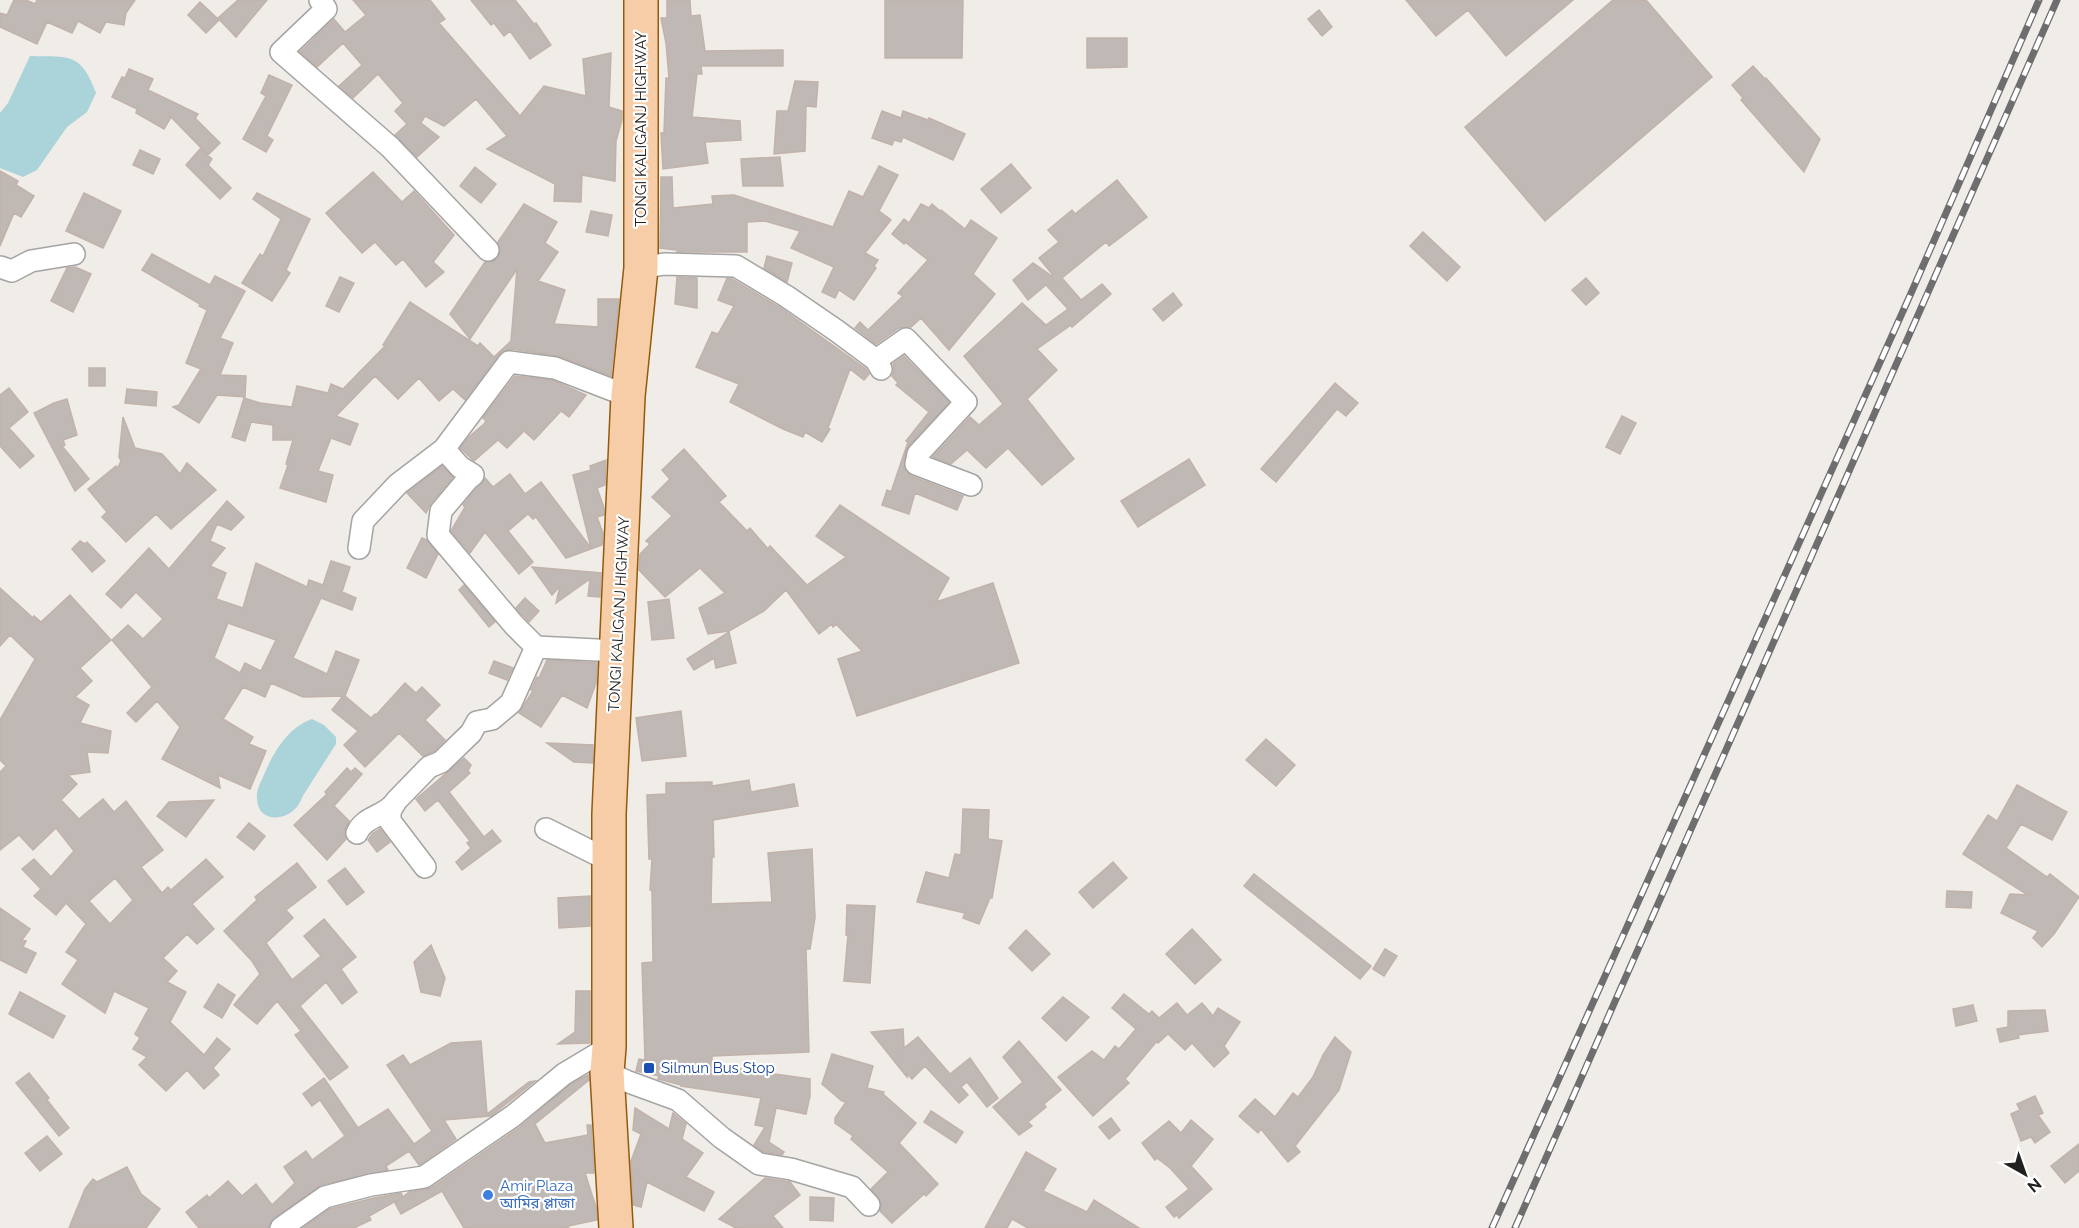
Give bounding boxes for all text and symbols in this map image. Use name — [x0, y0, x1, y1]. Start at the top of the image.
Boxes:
street label: TONGI KALIGANJ HIGHWAY — [632, 31, 650, 227]
street label: TONGI KALIGANJ HIGHWAY — [605, 516, 633, 712]
place label: Silmun Bus Stop — [661, 1059, 775, 1077]
marker: Silmun Bus Stop — [642, 1061, 656, 1075]
north arrow — [1995, 1144, 2055, 1204]
text: N — [2024, 1174, 2045, 1196]
place label: Amir Plaza আমির প্লাজা — [499, 1177, 576, 1212]
marker: Amir Plaza আমির প্লাজা — [481, 1188, 495, 1202]

